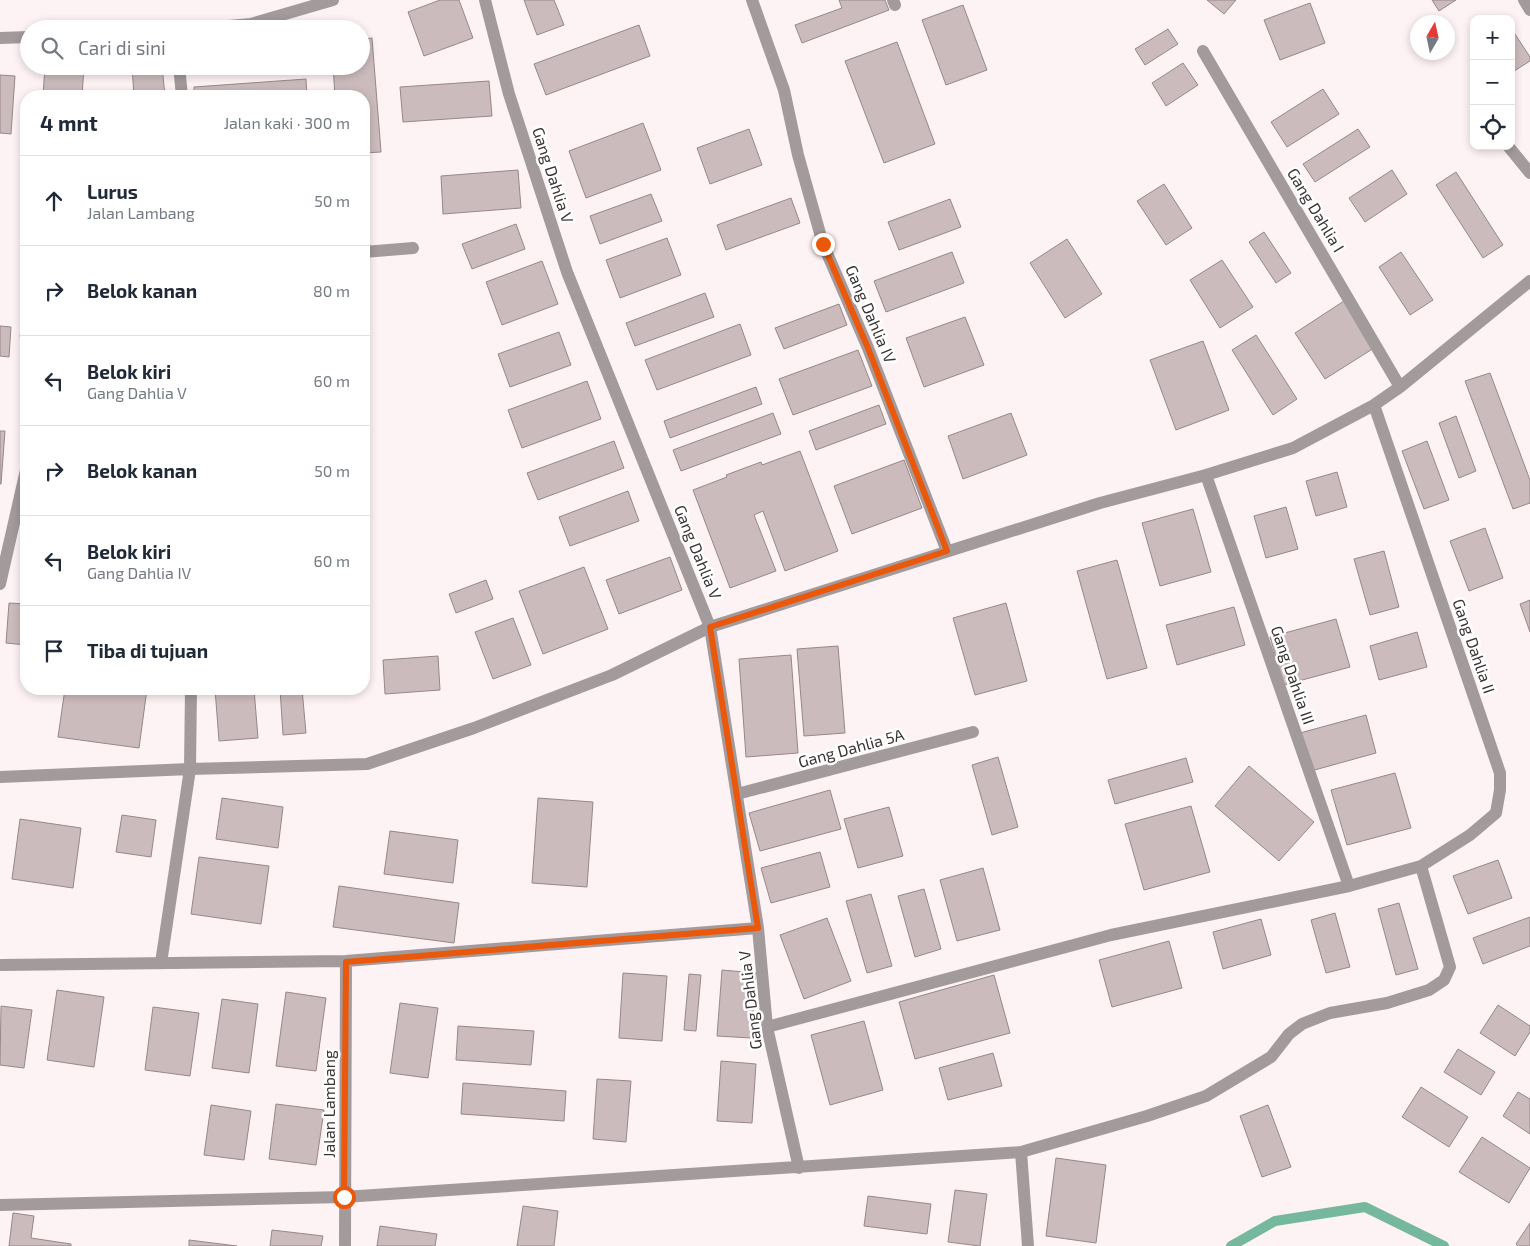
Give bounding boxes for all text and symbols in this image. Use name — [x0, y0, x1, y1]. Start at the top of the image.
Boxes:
north arrow — [1410, 15, 1455, 60]
map controls — [1470, 15, 1515, 150]
button: + — [1470, 15, 1515, 60]
search box — [20, 20, 370, 75]
icon: search — [38, 34, 66, 62]
text: Cari di sini — [78, 36, 166, 59]
button: − — [1470, 60, 1515, 105]
button: locate — [1470, 105, 1515, 150]
text: 4 mnt — [40, 110, 98, 135]
text: Jalan kaki · 300 m — [224, 113, 350, 132]
street label: Gang Dahlia V — [529, 124, 578, 225]
street label: Gang Dahlia I — [1284, 164, 1349, 255]
text: Lurus — [87, 180, 138, 203]
icon: ahead — [40, 187, 68, 215]
text: 50 m — [314, 191, 350, 210]
text: Jalan Lambang — [87, 203, 195, 222]
route end — [812, 233, 835, 256]
street label: Gang Dahlia IV — [842, 262, 901, 366]
icon: right — [40, 277, 68, 305]
text: Belok kanan — [87, 279, 197, 302]
text: 80 m — [313, 281, 350, 300]
text: Belok kiri — [87, 360, 171, 383]
icon: left — [40, 367, 68, 395]
text: 60 m — [314, 371, 350, 390]
text: Gang Dahlia V — [87, 383, 187, 402]
icon: right — [40, 457, 68, 485]
text: Belok kanan — [87, 459, 197, 482]
text: 50 m — [314, 461, 350, 480]
street label: Gang Dahlia V — [671, 502, 726, 602]
text: Belok kiri — [87, 540, 171, 563]
icon: left — [40, 547, 68, 575]
text: 60 m — [314, 551, 350, 570]
text: Gang Dahlia IV — [87, 563, 191, 582]
street label: Gang Dahlia II — [1449, 596, 1500, 696]
street label: Gang Dahlia III — [1268, 623, 1319, 727]
icon: arrive — [40, 637, 68, 665]
text: Tiba di tujuan — [87, 639, 208, 662]
street label: Gang Dahlia 5A — [796, 724, 906, 771]
street label: Gang Dahlia V — [734, 949, 765, 1051]
street label: Jalan Lambang — [319, 1050, 338, 1158]
route start — [333, 1186, 356, 1209]

